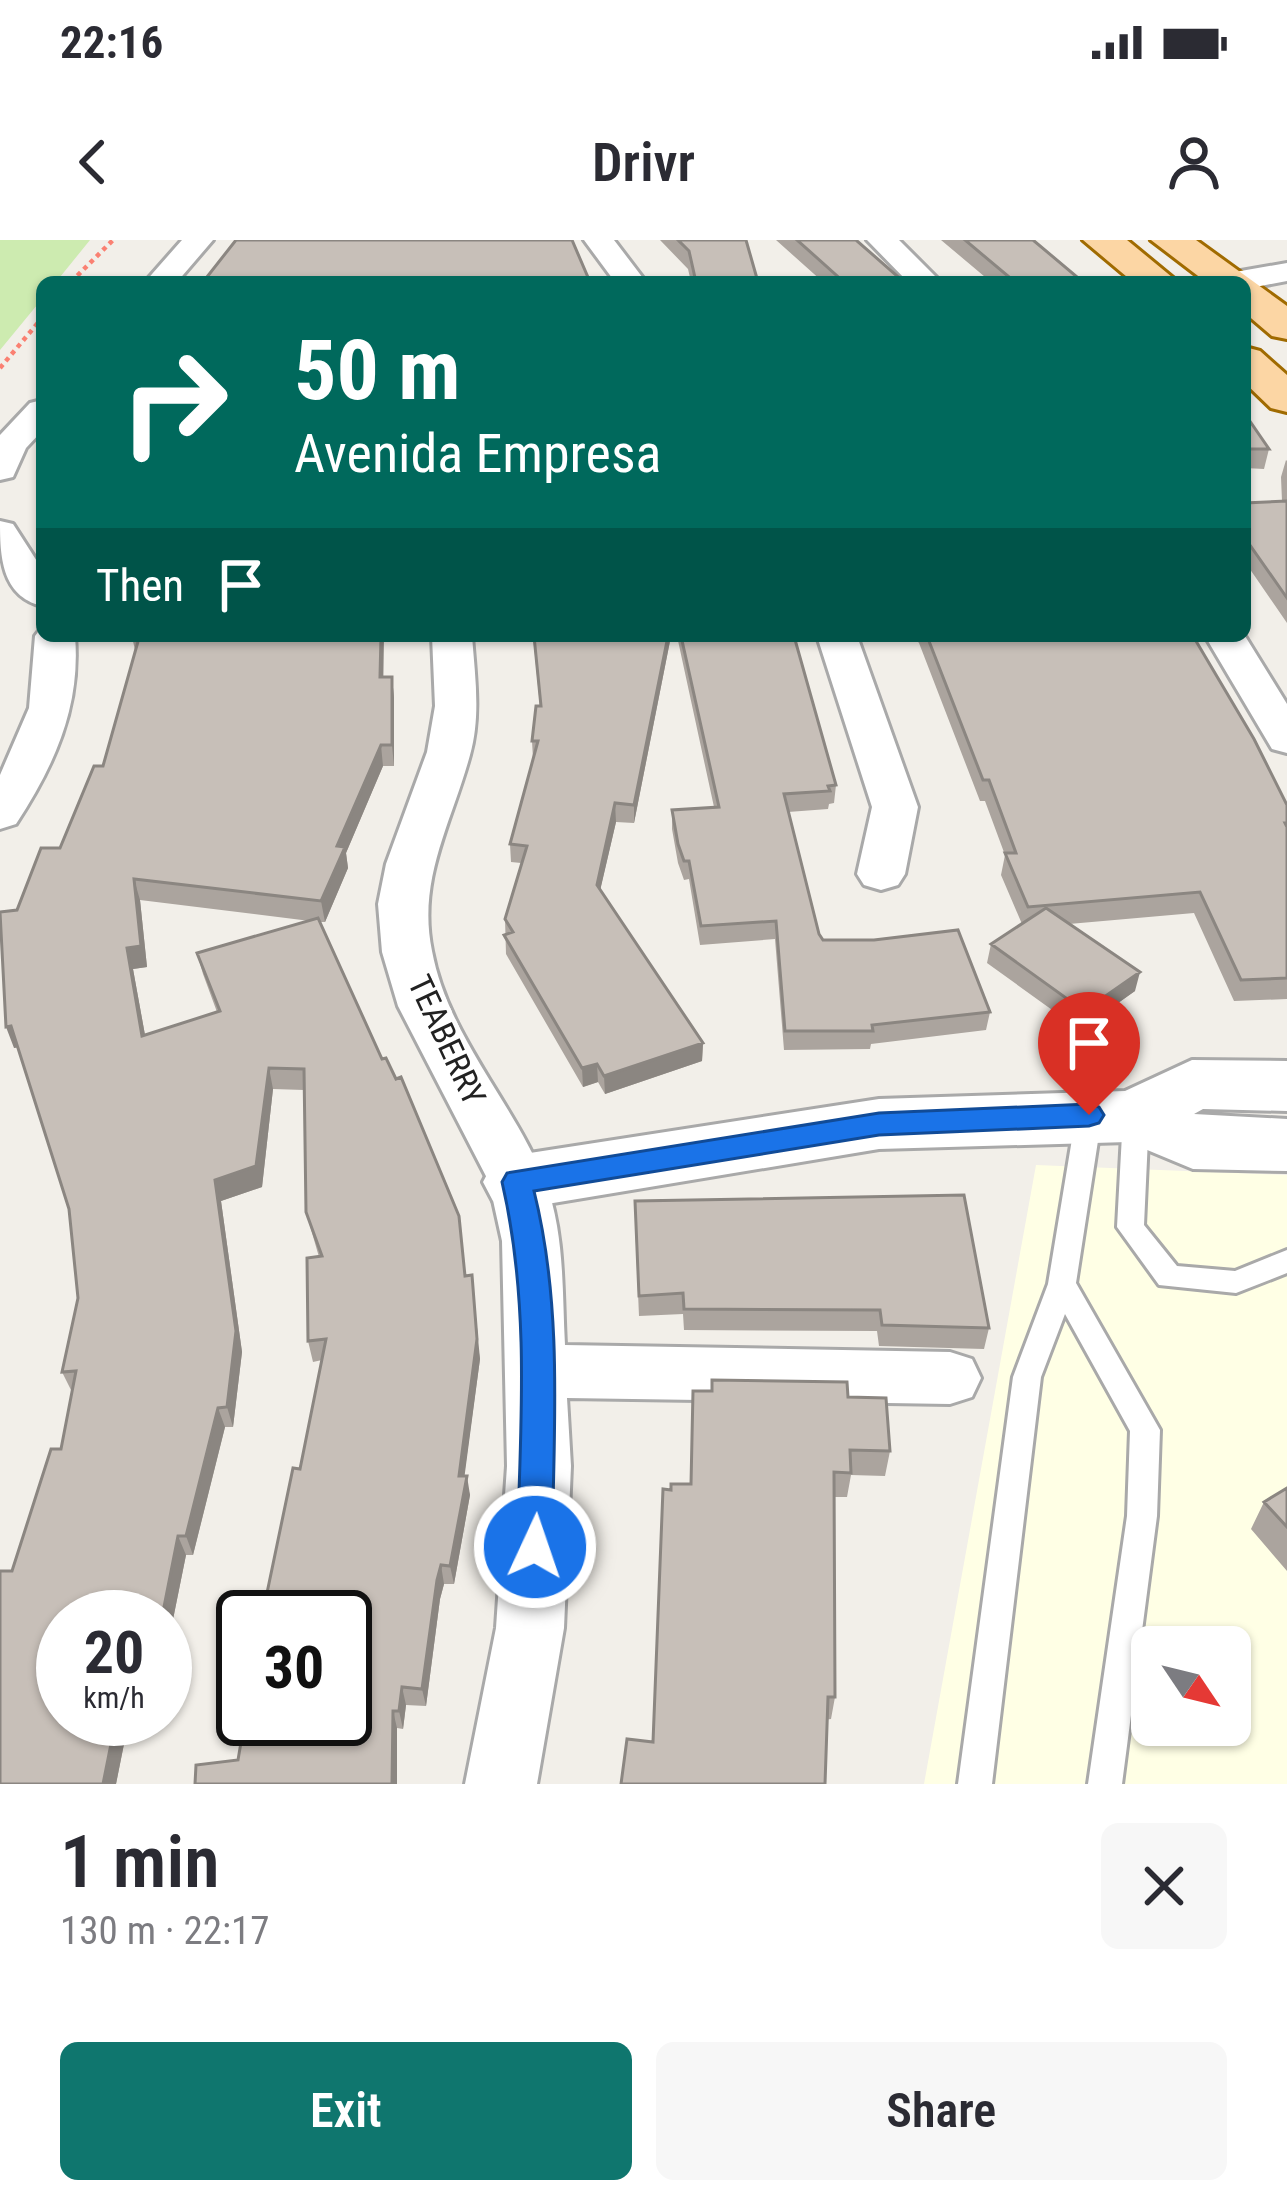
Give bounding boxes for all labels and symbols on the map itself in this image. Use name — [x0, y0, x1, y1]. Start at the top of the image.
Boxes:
street label: TEABERRY — [400, 969, 494, 1111]
pin — [1038, 992, 1140, 1115]
position arrow — [472, 1484, 598, 1610]
speed limit sign: 30 — [216, 1590, 372, 1746]
north arrow — [1131, 1626, 1251, 1746]

